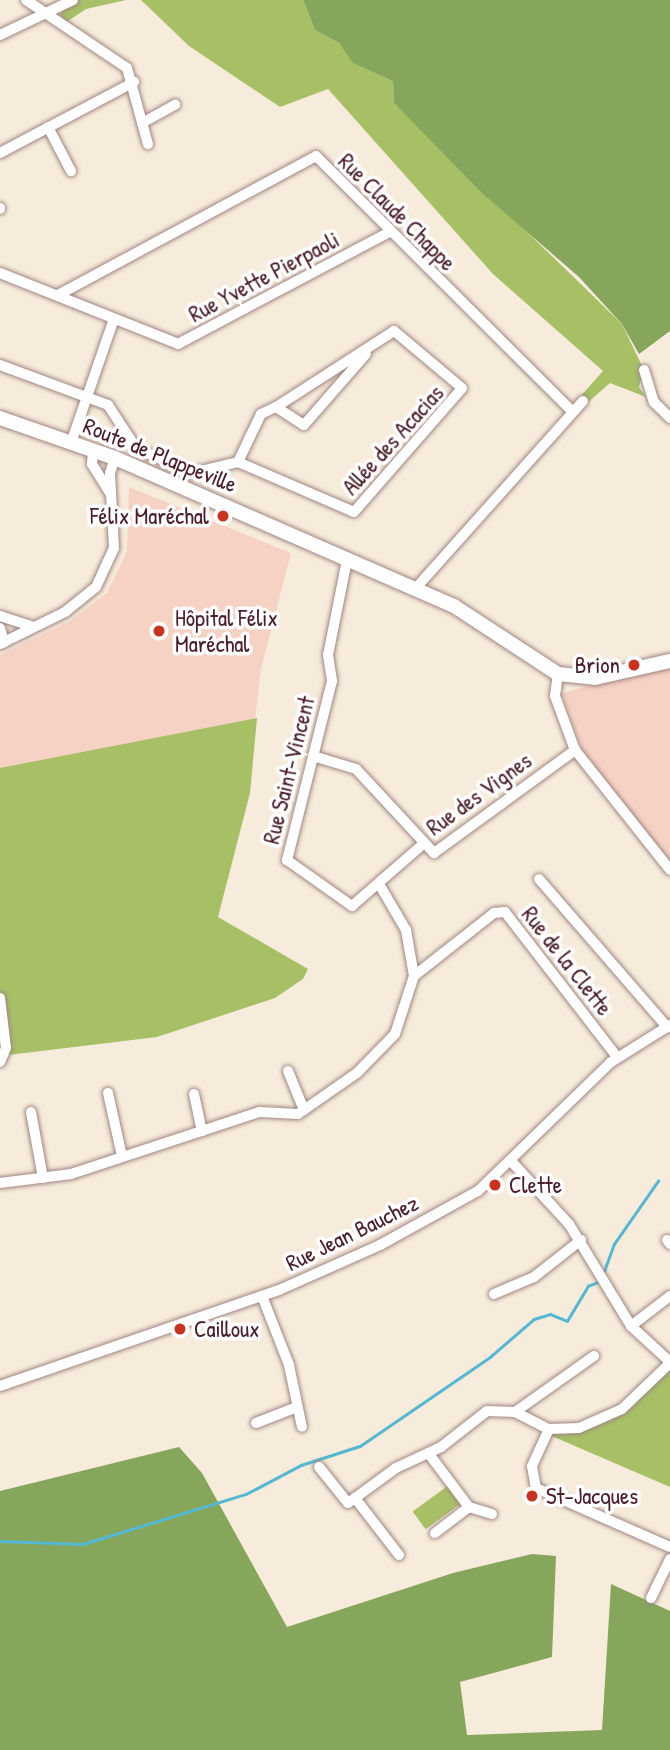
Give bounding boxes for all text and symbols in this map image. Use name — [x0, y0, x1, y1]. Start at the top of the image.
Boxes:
street label: Rue Claude Chappe — [333, 148, 461, 276]
street label: Rue Yvette Pierpaoli — [184, 226, 344, 328]
street label: Allée des Acacias — [337, 379, 449, 501]
street label: Route de Plappeville — [79, 412, 241, 498]
place label: Félix Maréchal — [90, 502, 209, 530]
marker: Félix Maréchal — [215, 508, 231, 524]
place label: Hôpital Félix Maréchal — [175, 604, 278, 658]
marker: Hôpital Félix Maréchal — [149, 621, 169, 641]
place label: Brion — [575, 651, 620, 679]
marker: Brion — [626, 657, 642, 673]
street label: Rue Saint-Vincent — [257, 693, 321, 847]
street label: Rue des Vignes — [421, 747, 537, 841]
street label: Rue de la Clette — [516, 901, 618, 1021]
place label: Clette — [509, 1171, 562, 1199]
marker: Clette — [487, 1177, 503, 1193]
street label: Rue Jean Bauchez — [281, 1189, 423, 1277]
place label: Cailloux — [194, 1315, 259, 1343]
marker: Cailloux — [172, 1321, 188, 1337]
place label: St-Jacques — [546, 1482, 638, 1510]
marker: St-Jacques — [524, 1488, 540, 1504]

